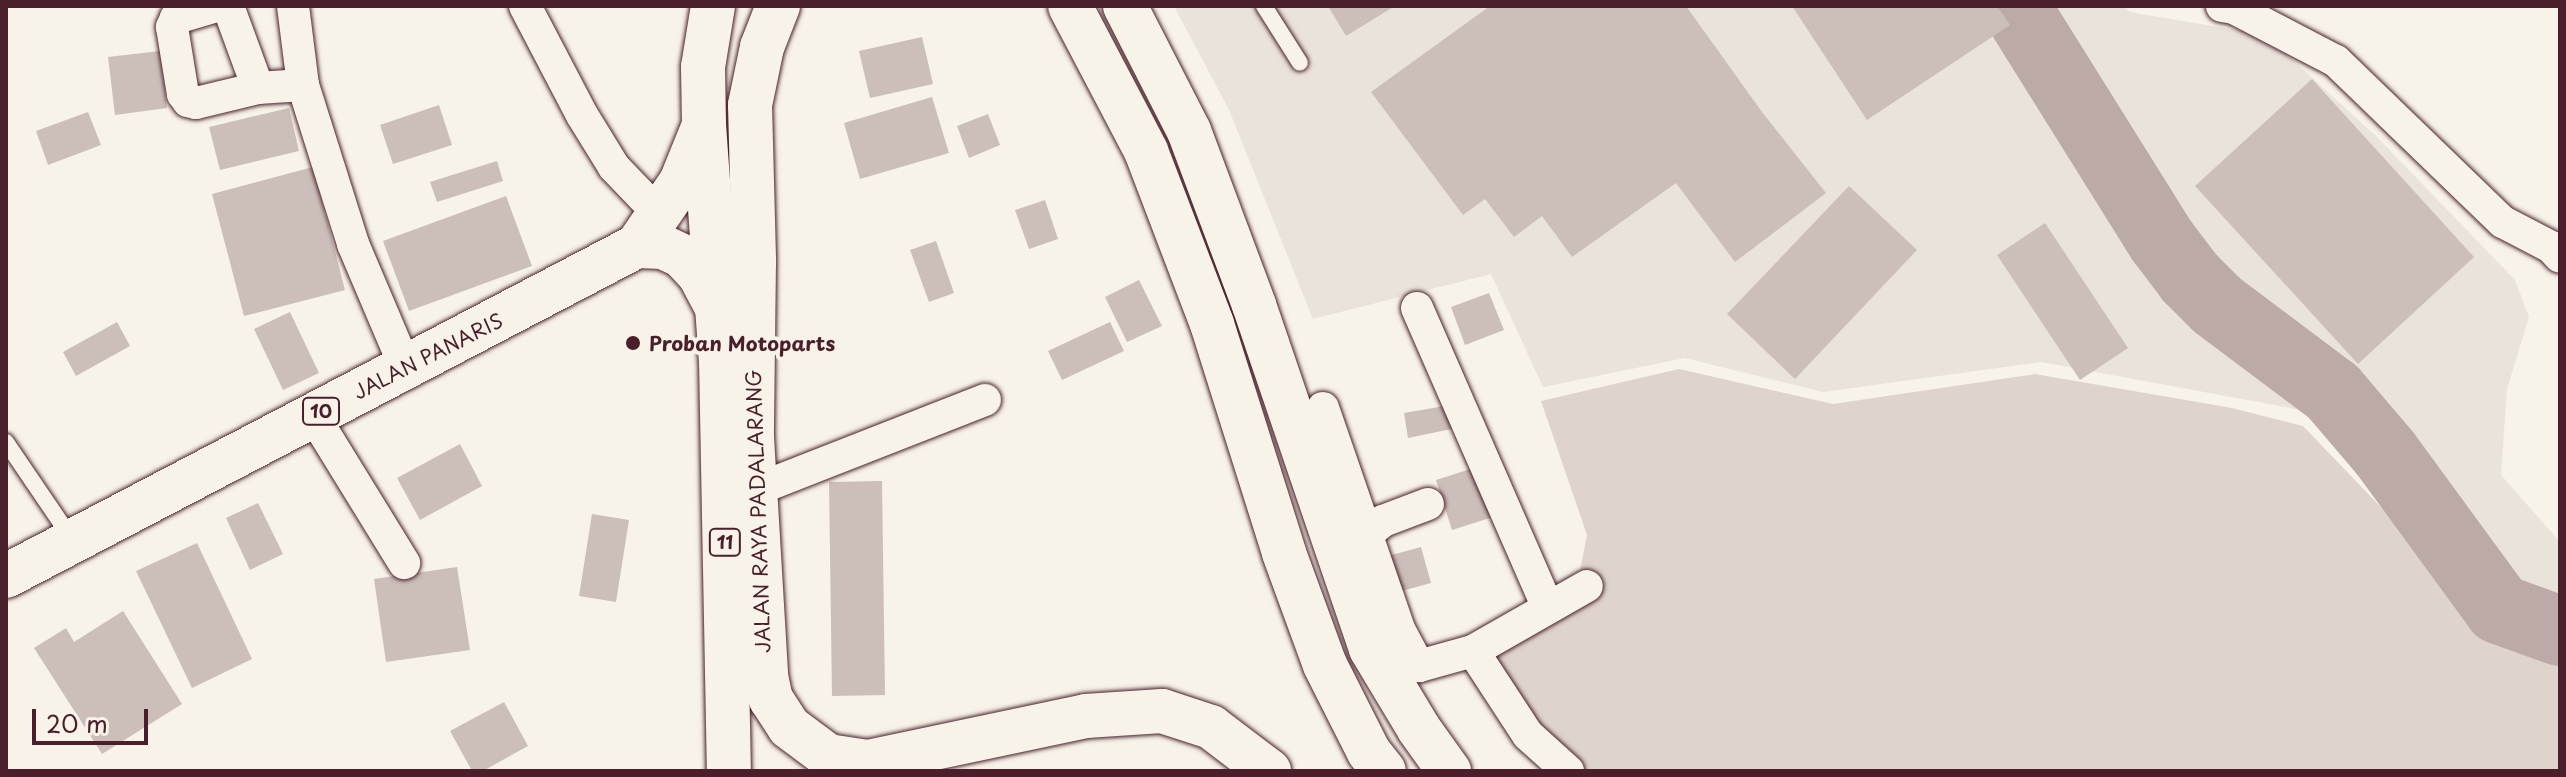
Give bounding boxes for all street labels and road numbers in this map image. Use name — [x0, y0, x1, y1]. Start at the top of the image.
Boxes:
street label: JALAN PANARIS — [348, 307, 508, 405]
street label: JALAN RAYA PADALARANG — [741, 368, 775, 654]
road number: 10 — [301, 397, 341, 425]
road number: 11 — [707, 528, 743, 556]

